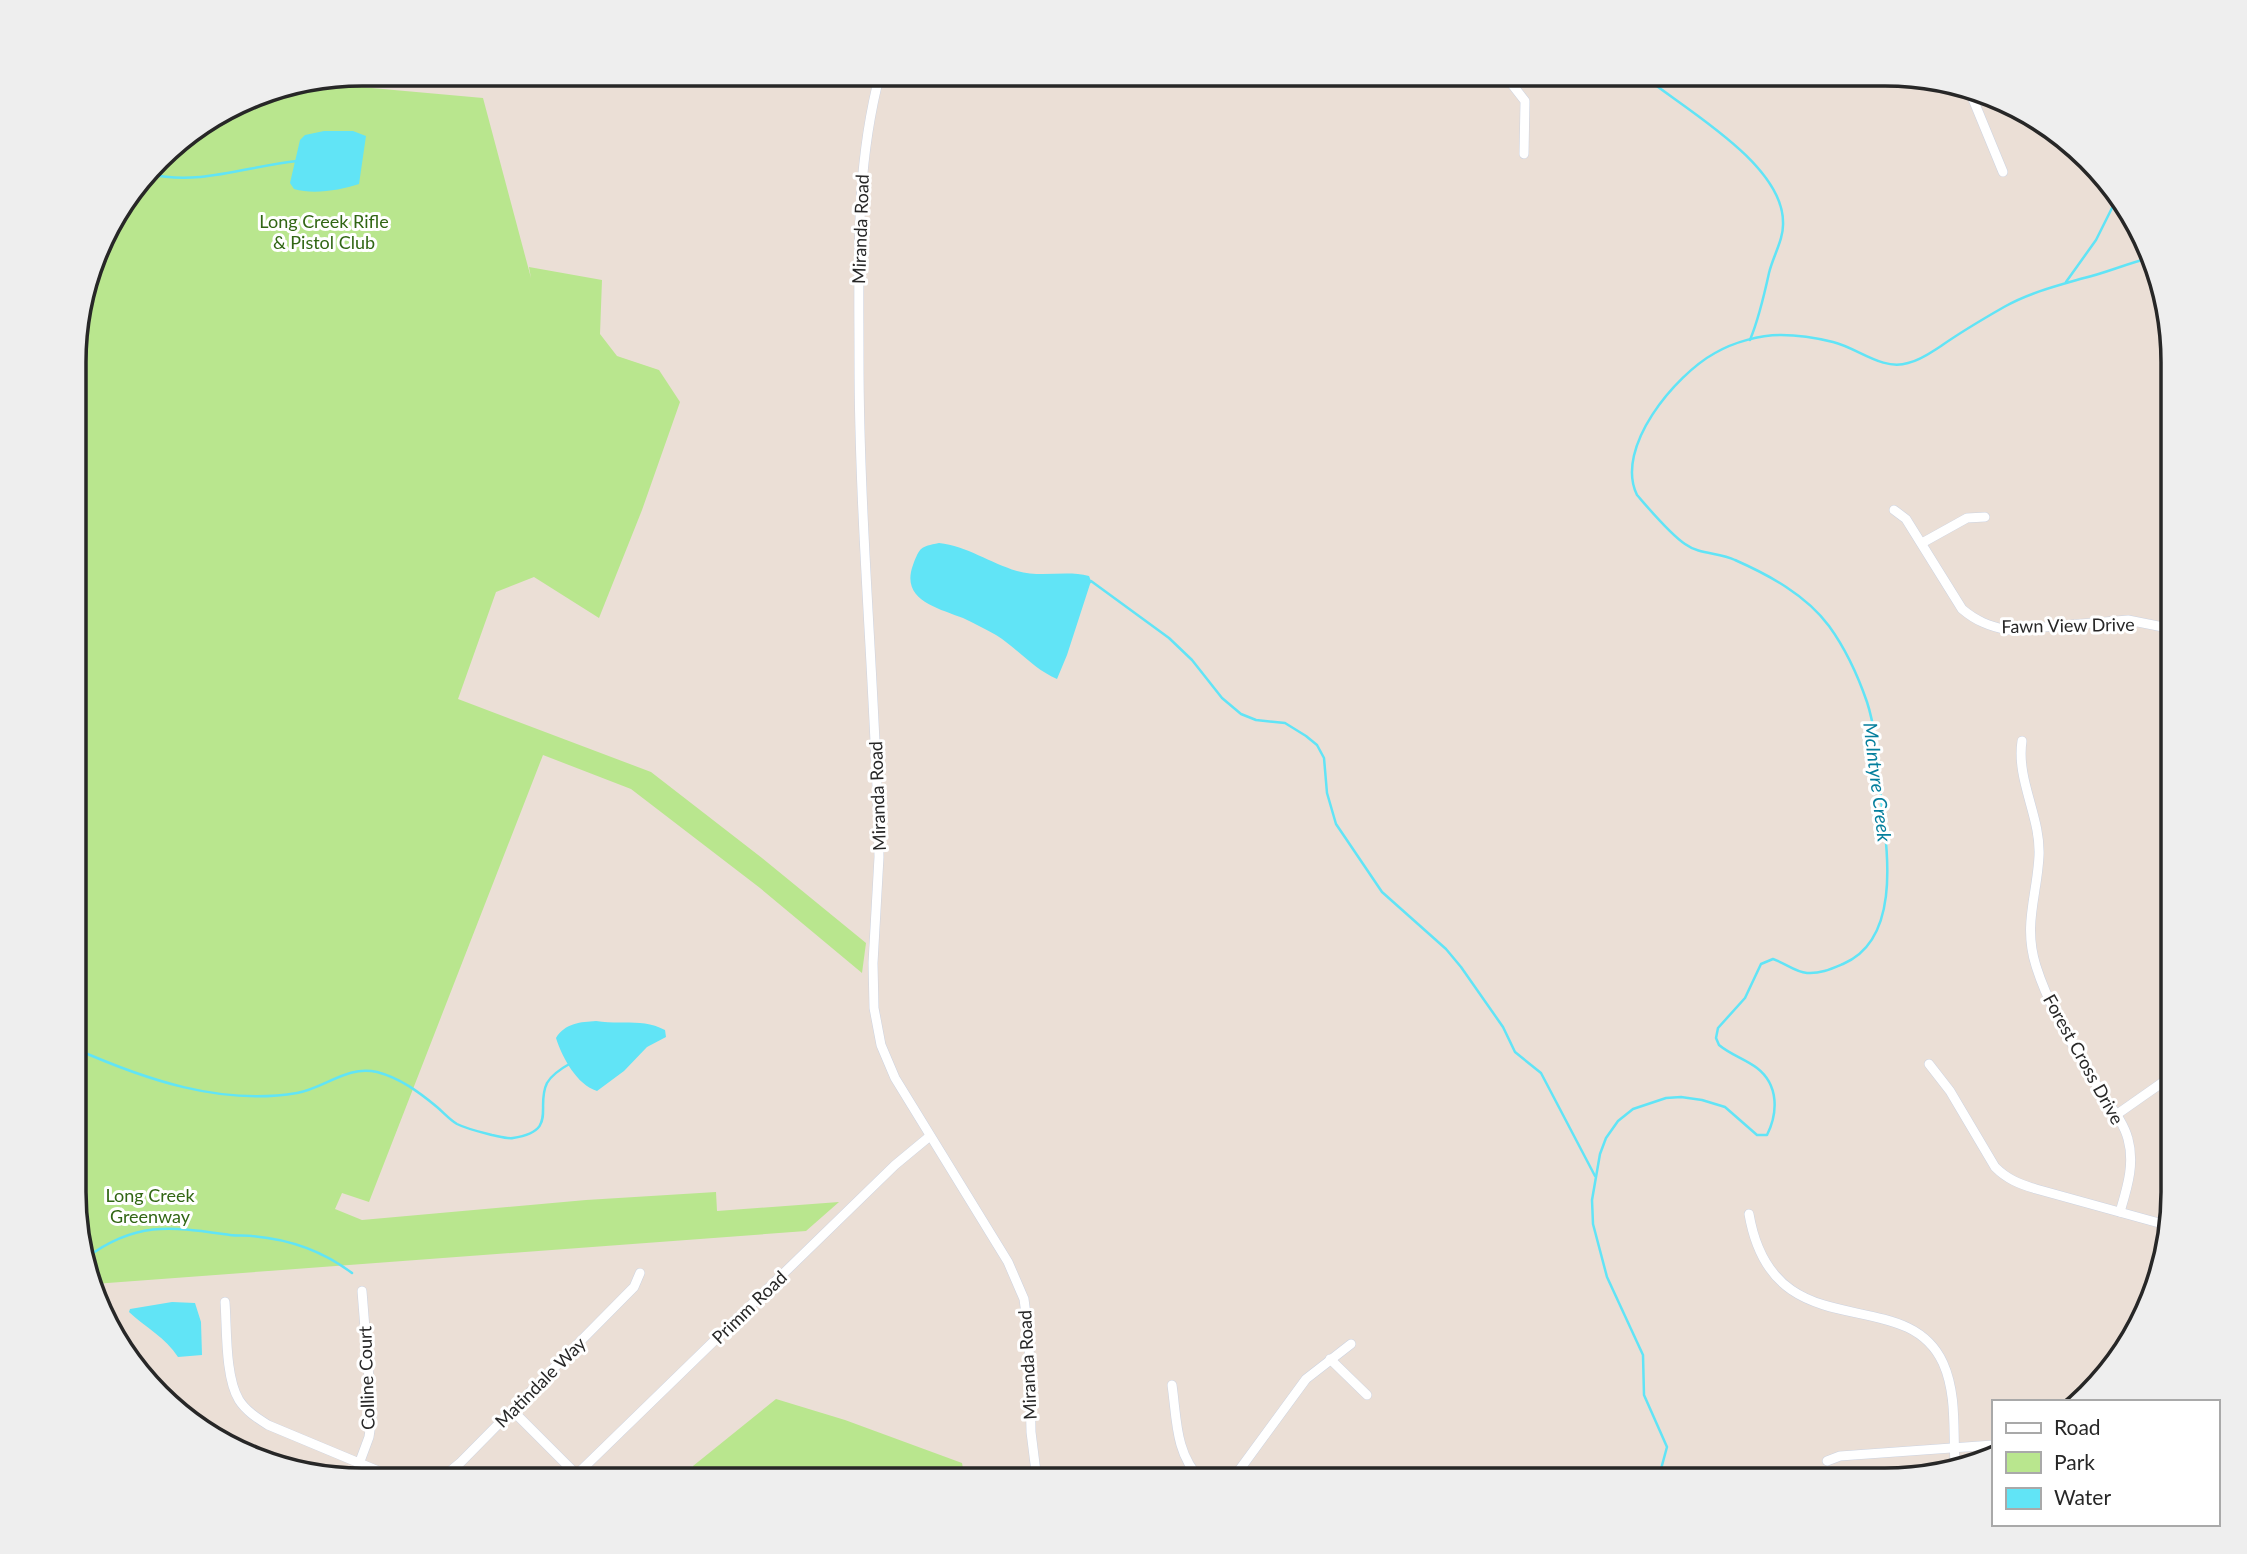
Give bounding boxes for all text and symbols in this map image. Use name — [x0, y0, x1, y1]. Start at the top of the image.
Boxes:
street label: Miranda Road — [847, 174, 873, 284]
park label: Long Creek Rifle & Pistol Club — [259, 210, 389, 253]
street label: Fawn View Drive — [2001, 613, 2135, 637]
water label: McIntyre Creek — [1859, 721, 1897, 844]
street label: Miranda Road — [864, 741, 890, 851]
street label: Forest Cross Drive — [2039, 990, 2129, 1128]
park label: Long Creek Greenway — [105, 1184, 195, 1227]
street label: Primm Road — [707, 1266, 791, 1348]
street label: Miranda Road — [1013, 1310, 1041, 1420]
street label: Colline Court — [353, 1325, 379, 1430]
street label: Matindale Way — [490, 1332, 590, 1432]
legend — [1992, 1400, 2219, 1526]
text: Road — [2054, 1414, 2101, 1439]
text: Park — [2054, 1449, 2095, 1474]
text: Water — [2054, 1484, 2111, 1509]

